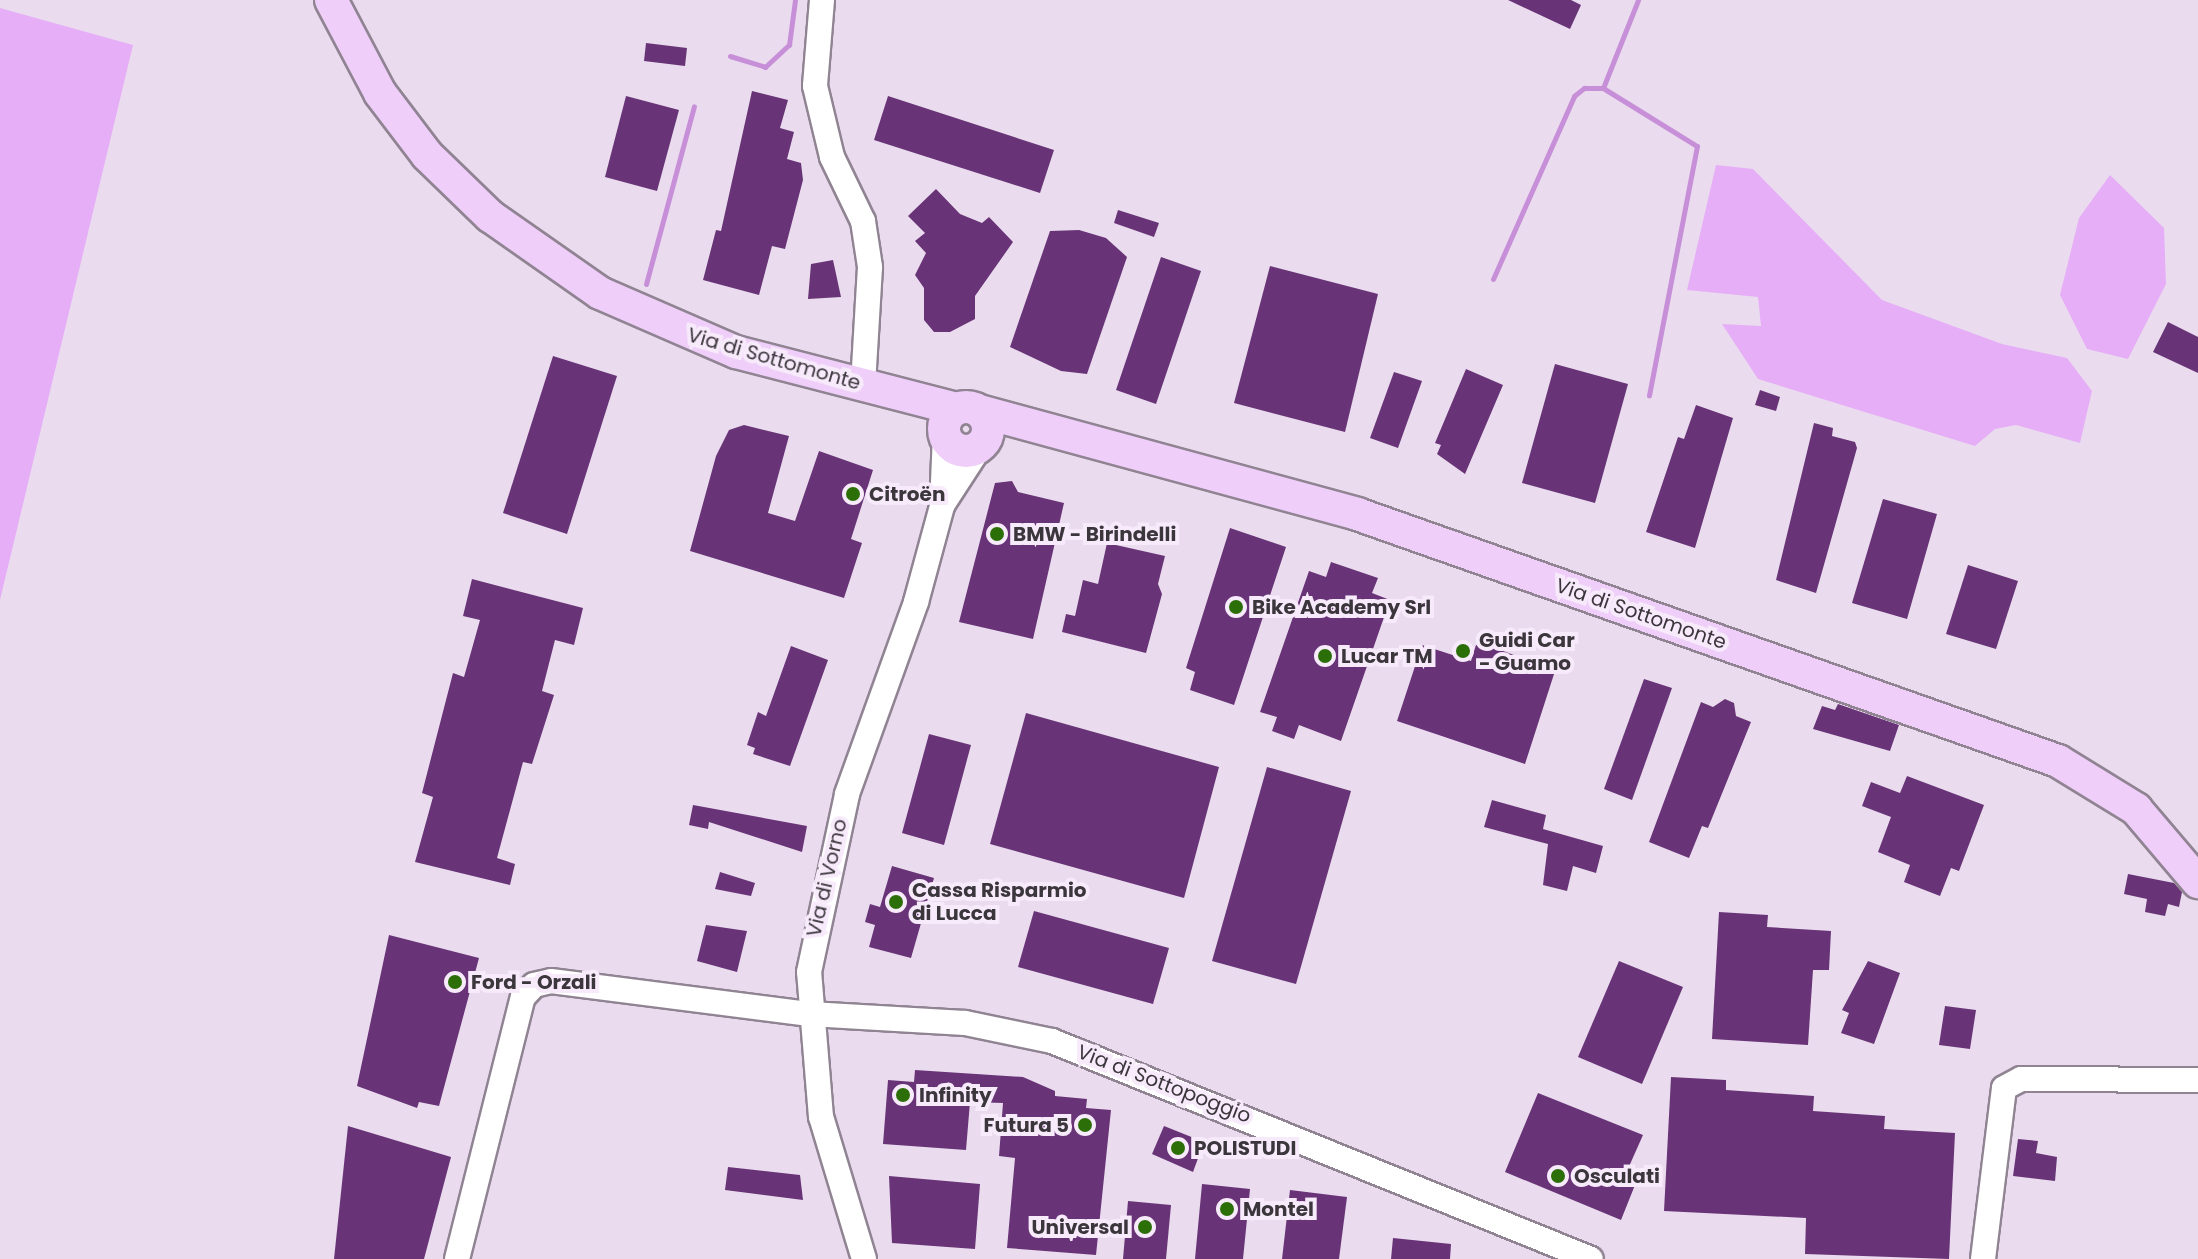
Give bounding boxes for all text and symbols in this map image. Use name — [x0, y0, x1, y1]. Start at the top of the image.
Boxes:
street label: Via di Sottomonte — [685, 323, 863, 395]
place label: Citroën — [869, 482, 945, 506]
marker: Citroën — [844, 485, 862, 503]
place label: BMW - Birindelli — [1013, 522, 1176, 546]
marker: BMW - Birindelli — [988, 525, 1006, 543]
street label: Via di Sottomonte — [1553, 574, 1729, 654]
place label: Bike Academy Srl — [1252, 595, 1431, 619]
marker: Bike Academy Srl — [1227, 598, 1245, 616]
place label: Guidi Car - Guamo — [1479, 628, 1575, 675]
marker: Guidi Car - Guamo — [1454, 642, 1472, 660]
place label: Lucar TM — [1341, 644, 1433, 668]
marker: Lucar TM — [1316, 647, 1334, 665]
street label: Via di Vorno — [802, 817, 852, 939]
place label: Cassa Risparmio di Lucca — [912, 878, 1087, 925]
marker: Cassa Risparmio di Lucca — [887, 893, 905, 911]
place label: Ford - Orzali — [471, 970, 596, 994]
marker: Ford - Orzali — [446, 973, 464, 991]
street label: Via di Sottopoggio — [1074, 1040, 1254, 1128]
place label: Infinity — [919, 1083, 992, 1107]
marker: Infinity — [894, 1086, 912, 1104]
place label: Futura 5 — [984, 1113, 1069, 1137]
marker: Futura 5 — [1076, 1116, 1094, 1134]
place label: POLISTUDI — [1194, 1136, 1296, 1160]
marker: POLISTUDI — [1169, 1139, 1187, 1157]
place label: Osculati — [1574, 1164, 1660, 1188]
marker: Osculati — [1549, 1167, 1567, 1185]
place label: Montel — [1243, 1197, 1314, 1221]
marker: Montel — [1218, 1200, 1236, 1218]
place label: Universal — [1031, 1215, 1129, 1239]
marker: Universal — [1136, 1218, 1154, 1236]

